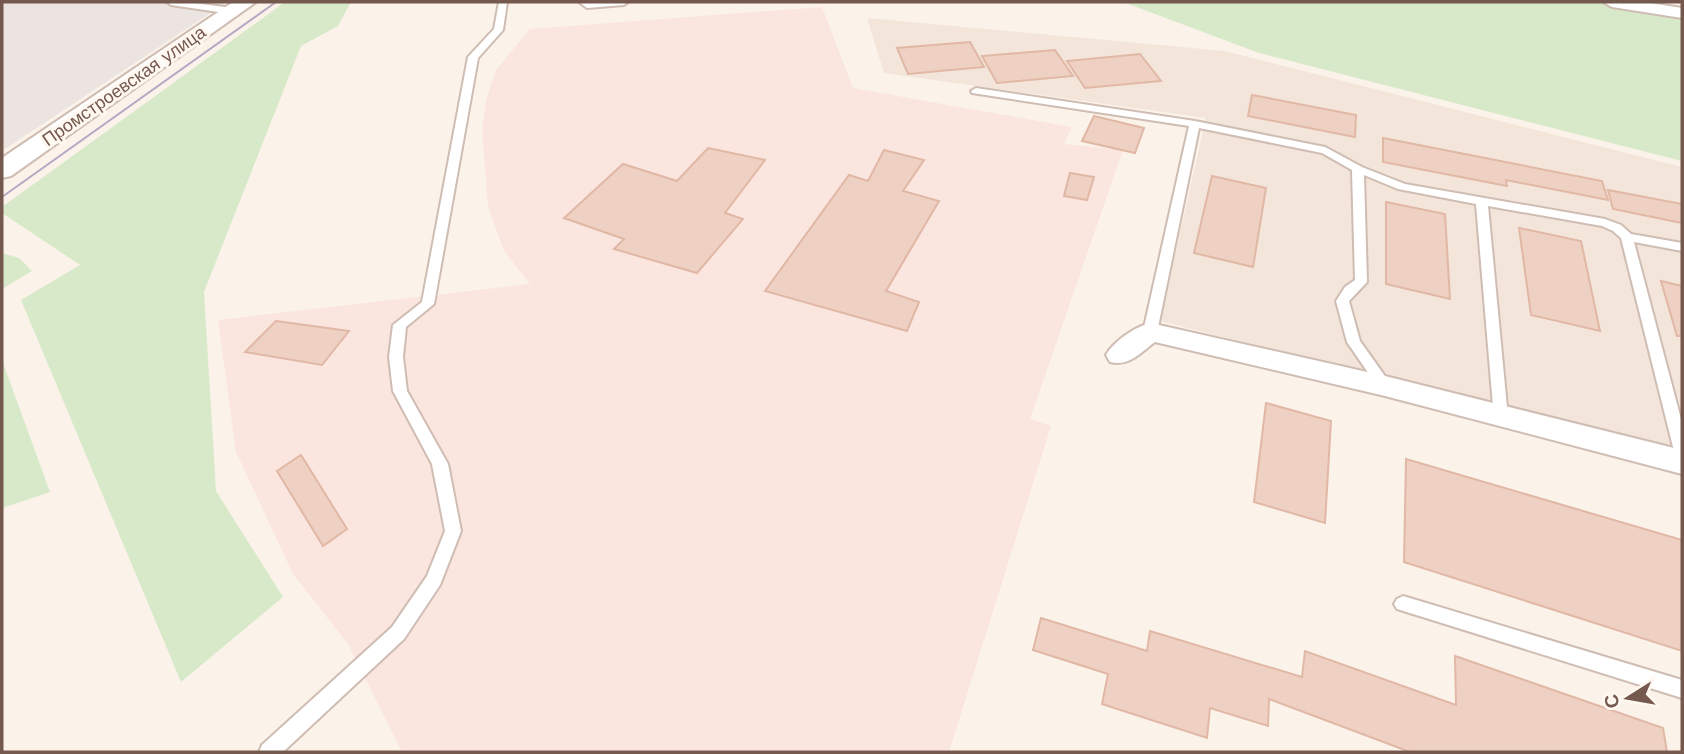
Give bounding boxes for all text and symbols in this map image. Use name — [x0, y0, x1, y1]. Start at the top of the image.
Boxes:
street label: Промстроевская улица — [38, 21, 210, 150]
north arrow — [1593, 663, 1663, 733]
text: С — [1599, 692, 1624, 710]

